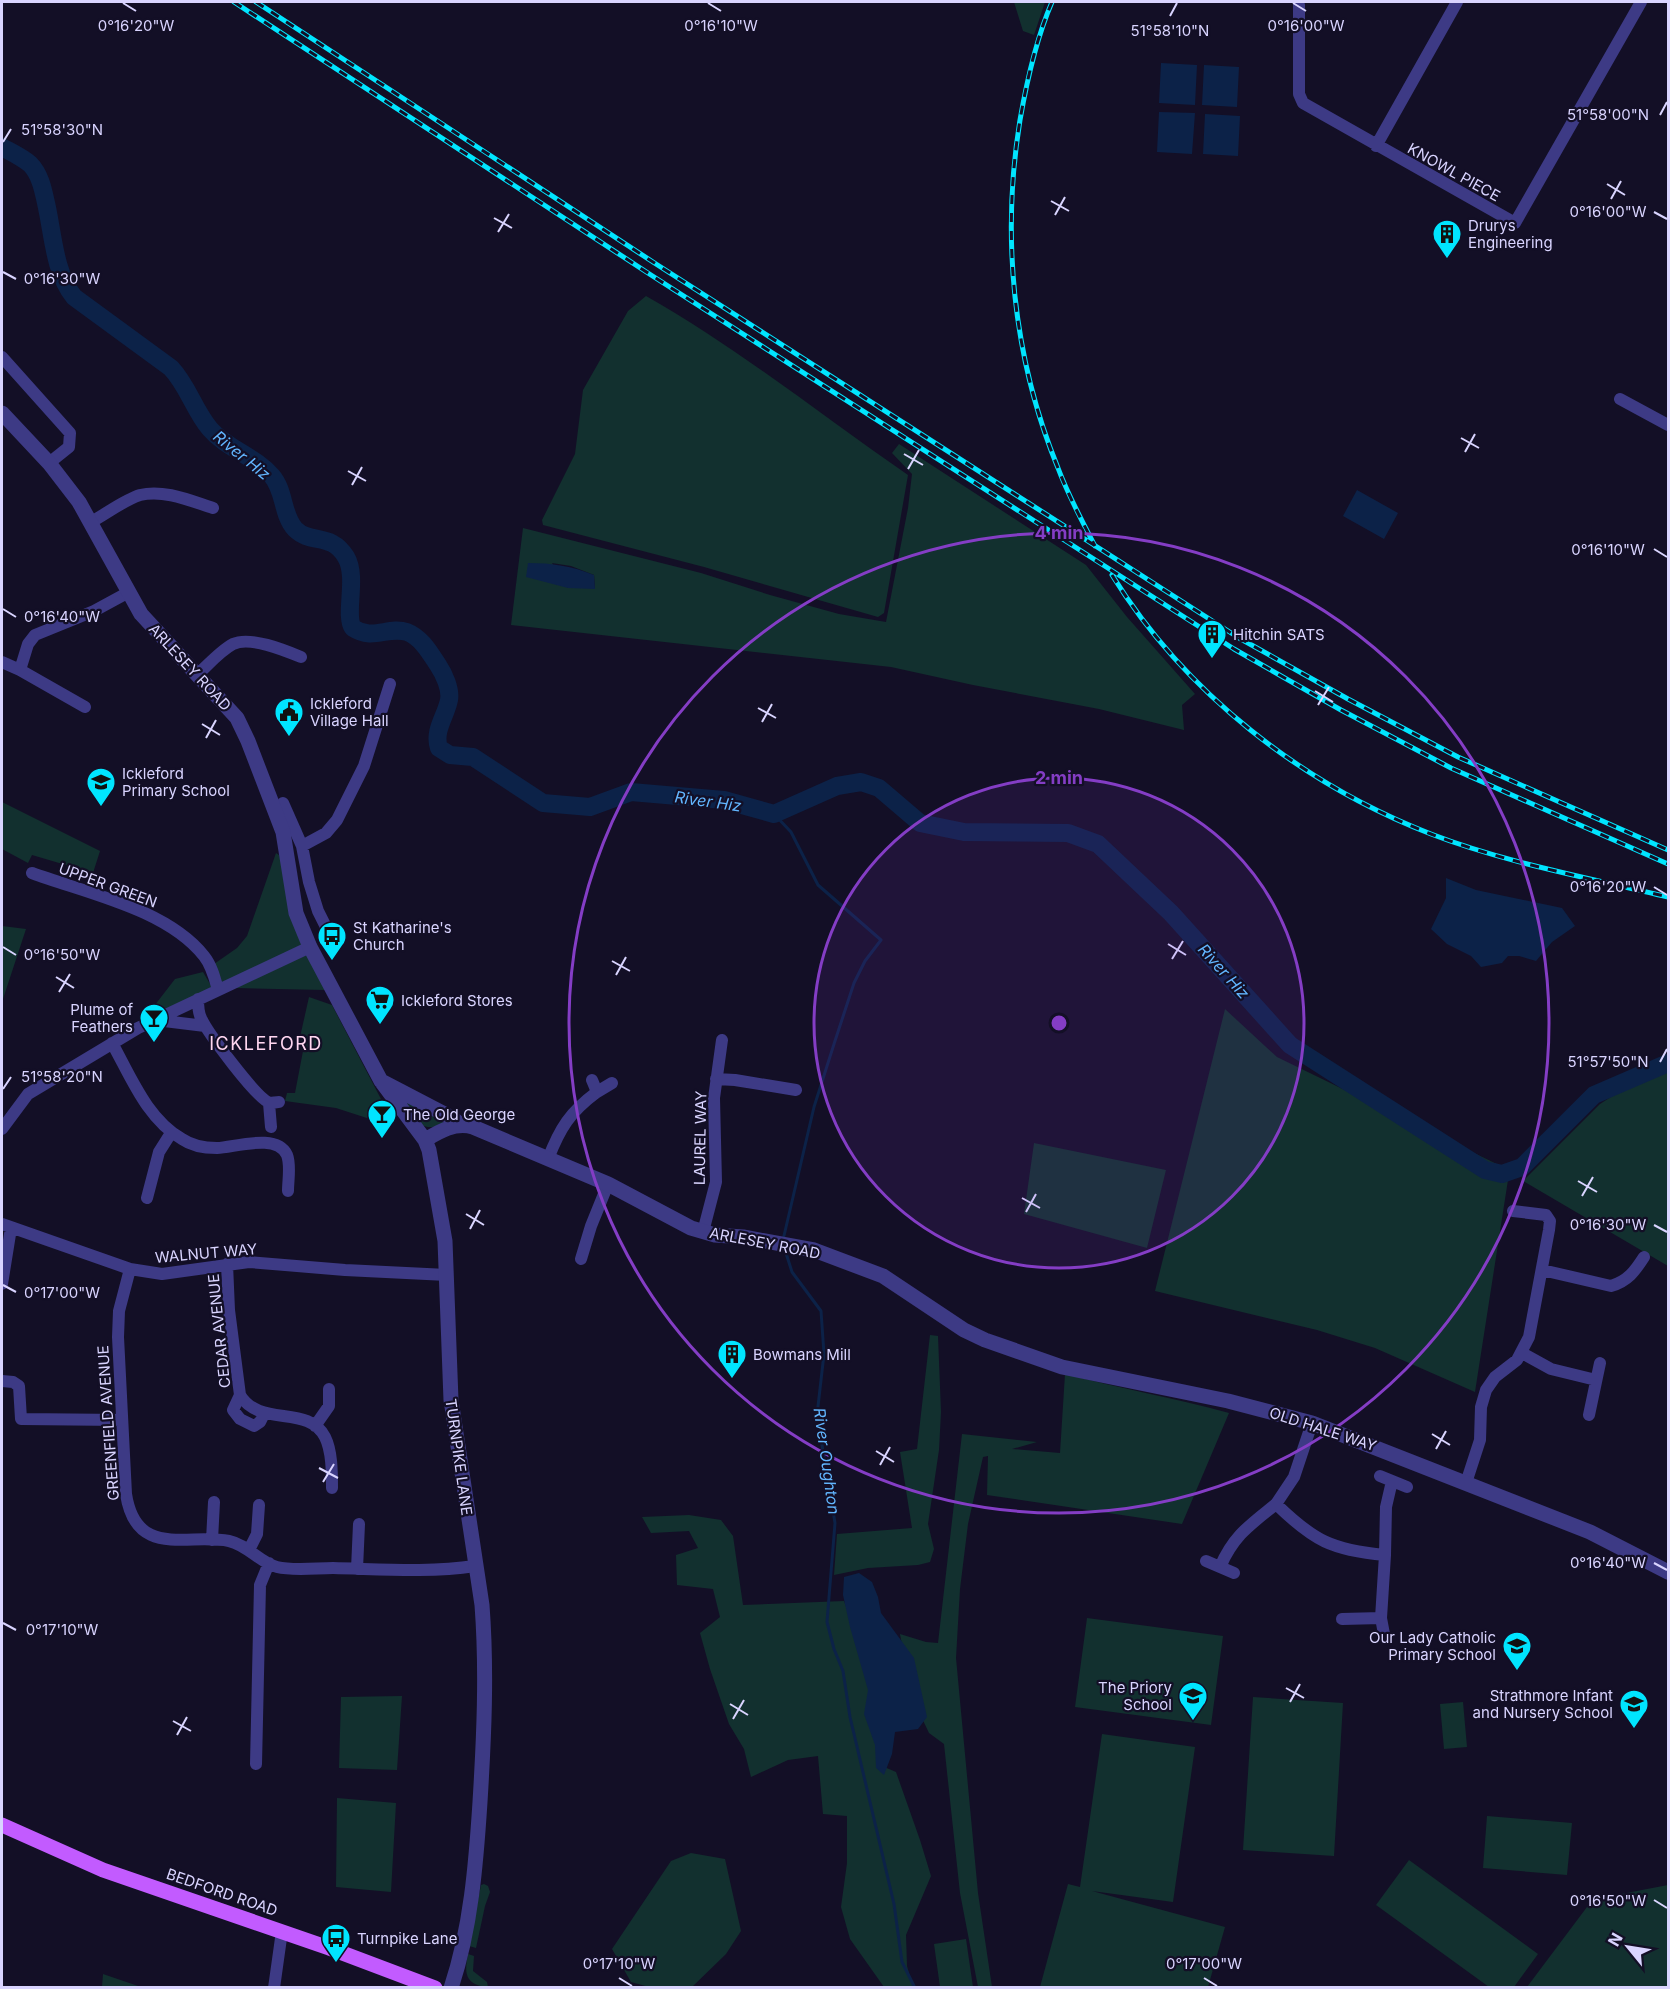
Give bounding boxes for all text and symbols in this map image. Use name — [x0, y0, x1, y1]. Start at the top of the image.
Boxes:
text: 0°16'20"W — [98, 16, 175, 35]
text: 0°16'10"W — [684, 16, 758, 35]
text: 0°16'00"W — [1268, 16, 1345, 35]
text: 51°58'10"N — [1131, 21, 1209, 40]
text: 51°58'00"N — [1567, 105, 1649, 124]
text: 51°58'30"N — [21, 120, 103, 139]
street label: KNOWL PIECE — [1404, 139, 1504, 205]
text: 0°16'00"W — [1570, 202, 1647, 221]
place label: Drurys Engineering — [1468, 216, 1553, 252]
building icon: Drurys Engineering — [1431, 218, 1463, 260]
text: 0°16'30"W — [24, 269, 101, 288]
water label: River Hiz — [210, 426, 275, 484]
text: 4 min — [1035, 522, 1083, 543]
text: 0°16'10"W — [1571, 540, 1645, 559]
text: 0°16'40"W — [24, 607, 100, 626]
building icon: Hitchin SATS — [1196, 618, 1228, 660]
street label: ARLESEY ROAD — [145, 619, 235, 715]
place label: Hitchin SATS — [1233, 625, 1325, 644]
place label: Ickleford Village Hall — [310, 694, 389, 730]
public building icon: Ickleford Village Hall — [273, 696, 305, 738]
place label: Ickleford Primary School — [122, 764, 230, 800]
school or university icon: Ickleford Primary School — [85, 766, 117, 808]
text: 2 min — [1035, 767, 1083, 788]
water label: River Hiz — [673, 786, 743, 816]
street label: UPPER GREEN — [56, 858, 160, 912]
text: 0°16'20"W — [1570, 877, 1647, 896]
place label: St Katharine's Church — [353, 918, 452, 954]
bus stop icon: St Katharine's Church — [316, 920, 348, 962]
water label: River Hiz — [1194, 939, 1254, 1003]
text: 0°16'50"W — [24, 945, 100, 964]
supermarket icon: Ickleford Stores — [364, 984, 396, 1026]
place label: Ickleford Stores — [401, 991, 513, 1010]
place label: Plume of Feathers — [70, 1000, 133, 1036]
bar icon: Plume of Feathers — [138, 1002, 170, 1044]
centre of rings — [1049, 1013, 1069, 1033]
district label: ICKLEFORD — [209, 1033, 323, 1054]
text: 51°57'50"N — [1567, 1052, 1649, 1071]
text: 51°58'20"N — [21, 1067, 103, 1086]
street label: LAUREL WAY — [690, 1091, 710, 1185]
bar icon: The Old George — [366, 1098, 398, 1140]
place label: The Old George — [403, 1105, 515, 1124]
text: 0°16'30"W — [1570, 1215, 1647, 1234]
street label: ARLESEY ROAD — [708, 1223, 822, 1263]
street label: WALNUT WAY — [154, 1239, 258, 1267]
street label: CEDAR AVENUE — [204, 1273, 234, 1389]
text: 0°17'00"W — [24, 1283, 100, 1302]
building icon: Bowmans Mill — [716, 1338, 748, 1380]
street label: GREENFIELD AVENUE — [93, 1345, 123, 1501]
place label: Bowmans Mill — [753, 1345, 851, 1364]
street label: TURNPIKE LANE — [441, 1397, 477, 1517]
street label: OLD HALE WAY — [1267, 1403, 1379, 1455]
water label: River Oughton — [810, 1406, 844, 1516]
text: 0°16'40"W — [1570, 1553, 1646, 1572]
text: 0°17'10"W — [26, 1620, 99, 1639]
place label: Our Lady Catholic Primary School — [1369, 1628, 1496, 1664]
school or university icon: Our Lady Catholic Primary School — [1501, 1630, 1533, 1672]
place label: The Priory School — [1098, 1678, 1173, 1714]
school or university icon: The Priory School — [1177, 1680, 1209, 1722]
place label: Strathmore Infant and Nursery School — [1473, 1686, 1613, 1722]
school or university icon: Strathmore Infant and Nursery School — [1618, 1688, 1650, 1730]
street label: BEDFORD ROAD — [164, 1864, 280, 1920]
text: 0°16'50"W — [1570, 1891, 1646, 1910]
north arrow — [1598, 1917, 1658, 1977]
bus stop icon: Turnpike Lane — [320, 1922, 352, 1964]
place label: Turnpike Lane — [357, 1929, 457, 1948]
text: N — [1603, 1929, 1627, 1950]
text: 0°17'10"W — [583, 1954, 656, 1973]
text: 0°17'00"W — [1166, 1954, 1242, 1973]

